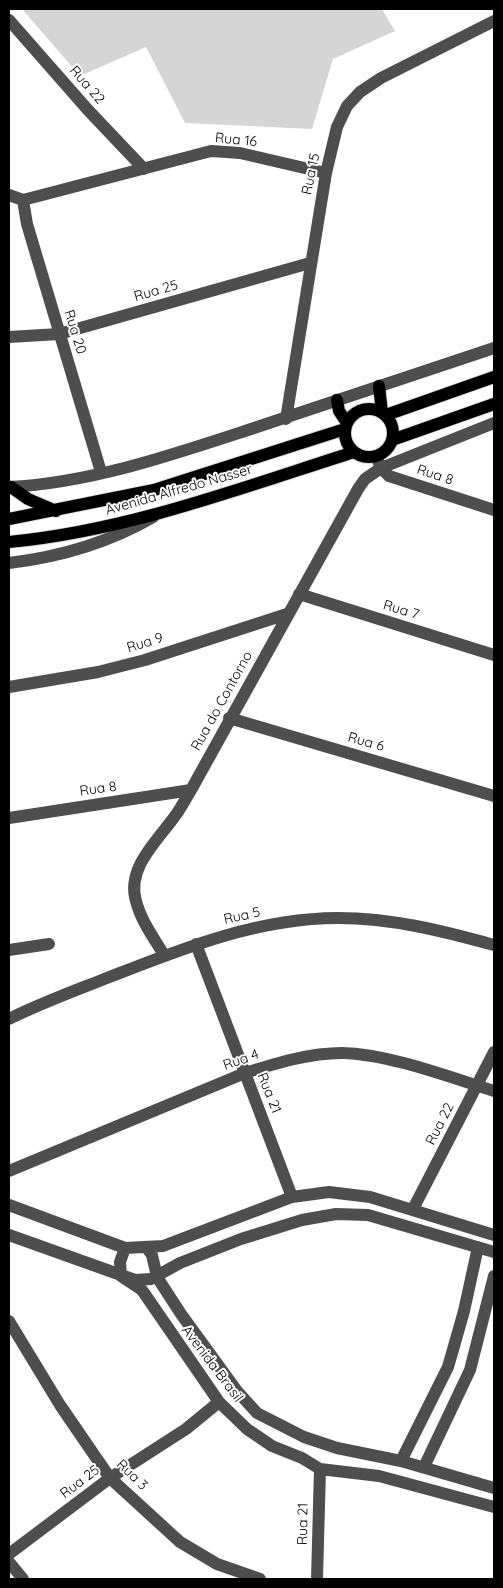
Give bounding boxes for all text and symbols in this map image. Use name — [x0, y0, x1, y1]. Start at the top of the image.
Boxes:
street label: Rua 22 — [66, 62, 108, 108]
street label: Rua 16 — [214, 129, 258, 151]
street label: Rua 15 — [298, 152, 324, 196]
street label: Rua 25 — [132, 277, 180, 305]
street label: Rua 20 — [60, 308, 90, 356]
street label: Avenida Alfredo Nasser — [104, 461, 254, 519]
street label: Rua 8 — [415, 461, 455, 489]
street label: Rua 7 — [381, 597, 421, 623]
street label: Rua 9 — [125, 630, 165, 656]
street label: Rua do Contorno — [188, 648, 256, 754]
street label: Rua 6 — [346, 729, 386, 755]
street label: Rua 8 — [78, 778, 118, 800]
street label: Rua 5 — [222, 904, 262, 928]
street label: Rua 4 — [221, 1046, 261, 1074]
street label: Rua 21 — [253, 1070, 285, 1116]
street label: Rua 22 — [422, 1100, 458, 1148]
street label: Avenida Brasil — [178, 1322, 246, 1406]
street label: Rua 3 — [113, 1456, 151, 1494]
street label: Rua 25 — [57, 1462, 103, 1502]
street label: Rua 21 — [294, 1503, 312, 1545]

